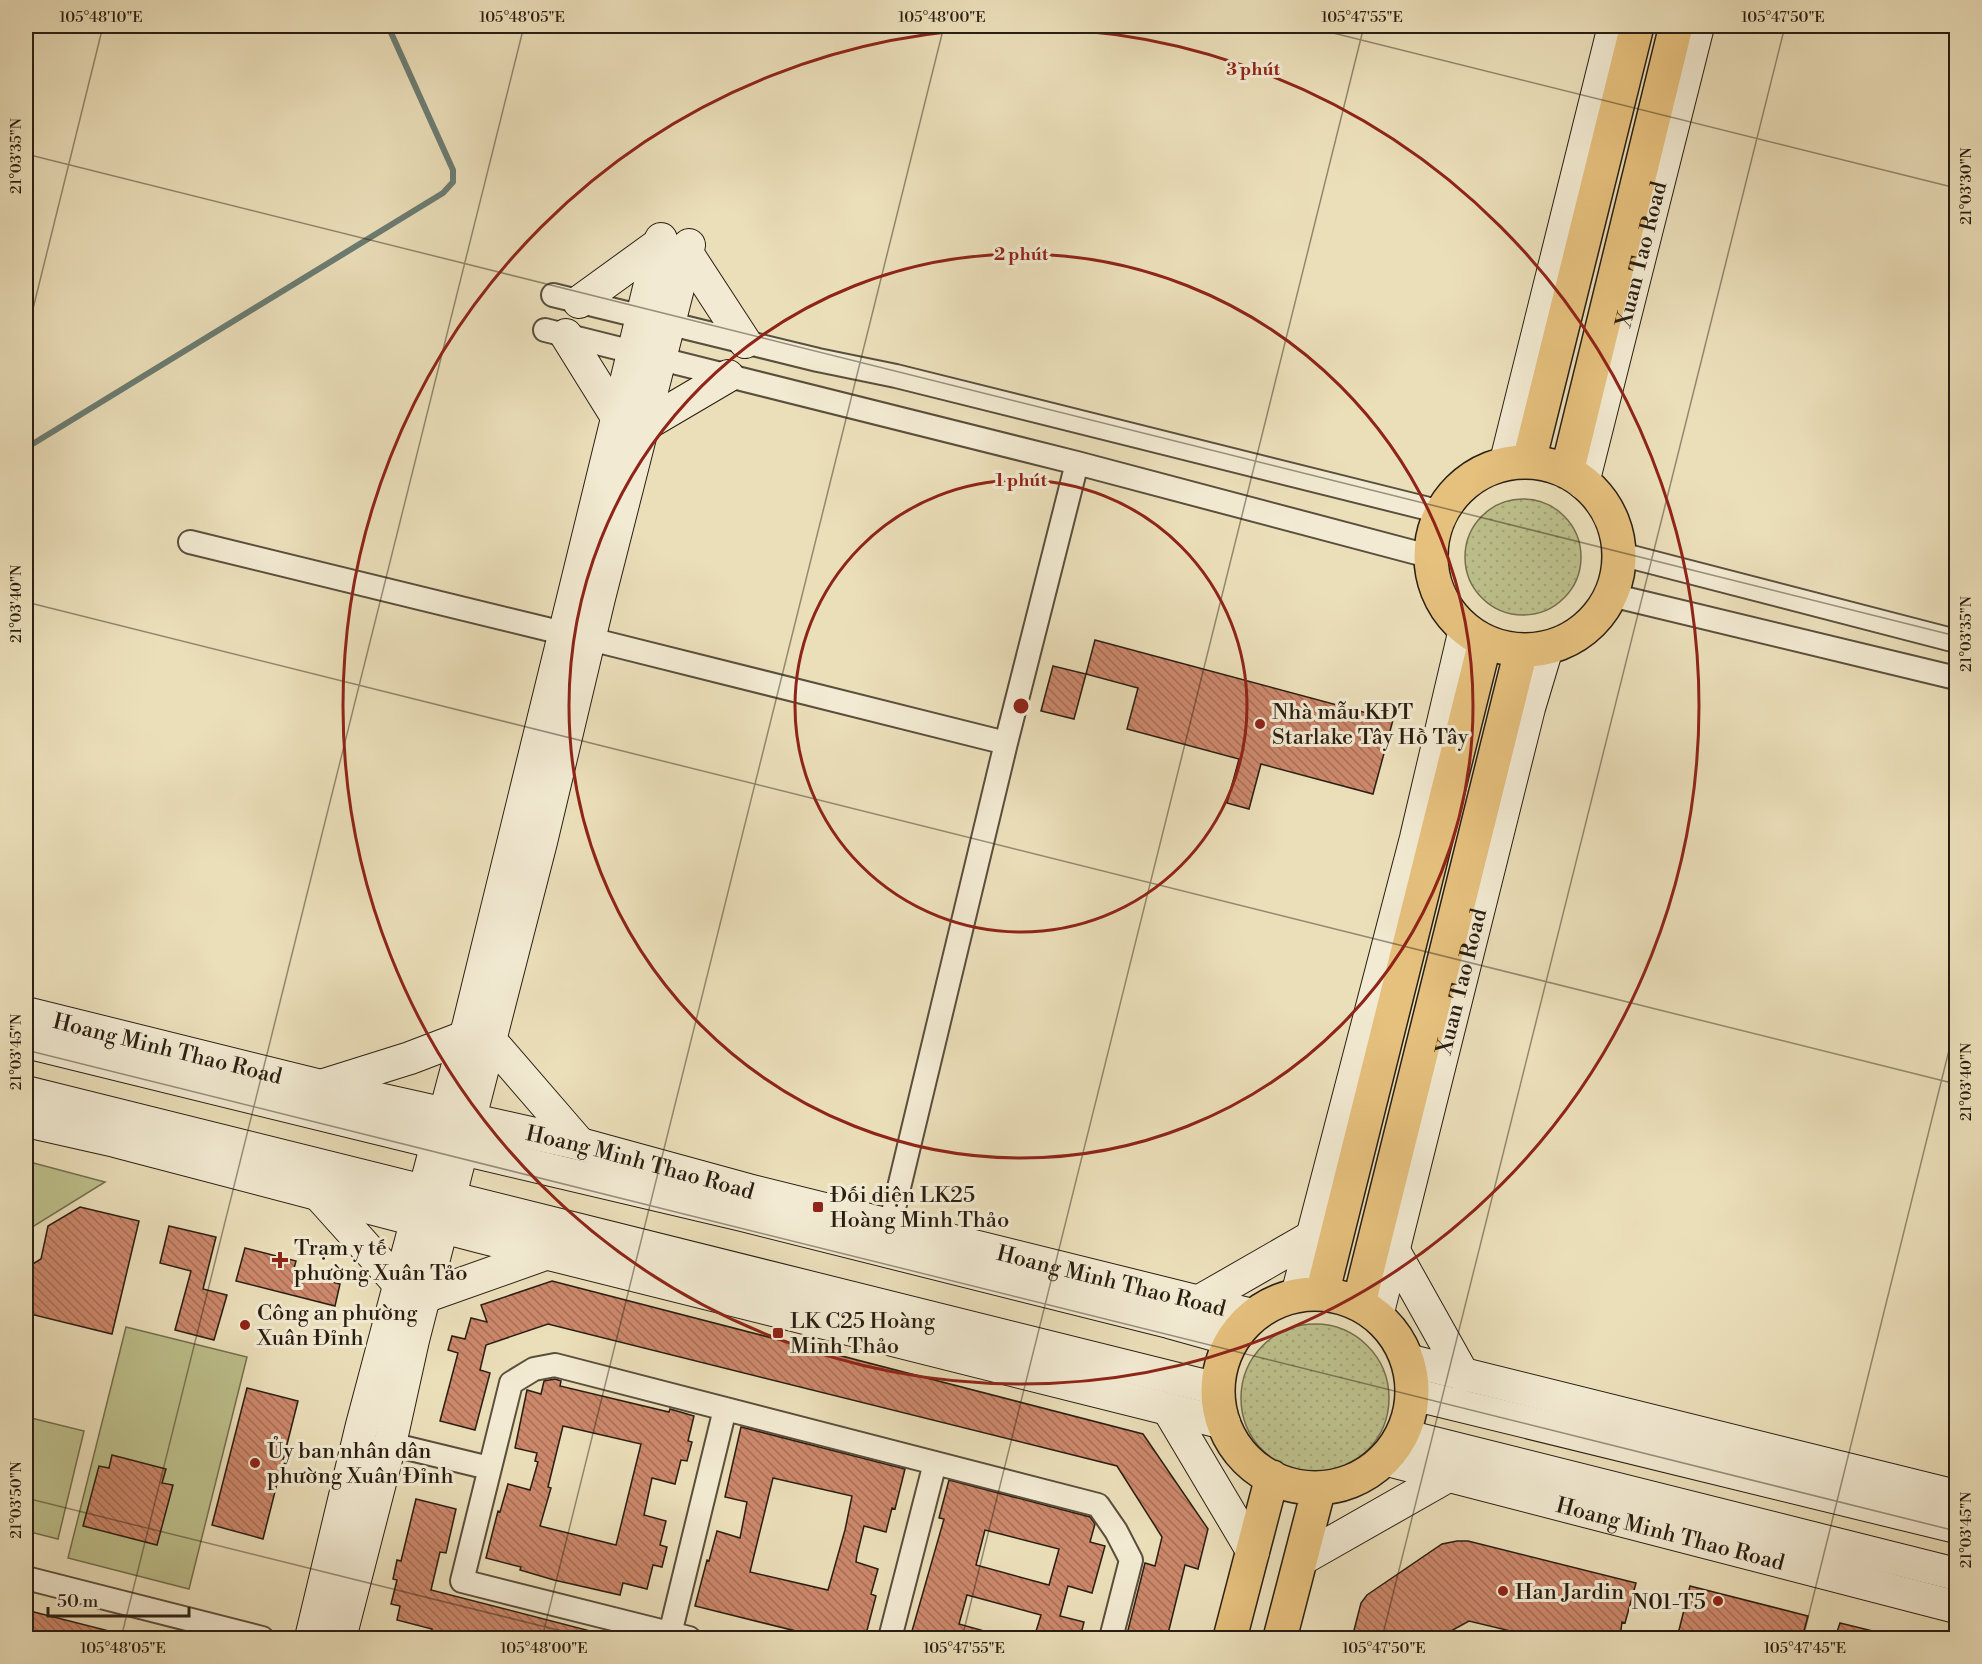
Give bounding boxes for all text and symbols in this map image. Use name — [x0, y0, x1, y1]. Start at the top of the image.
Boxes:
text: 105°48'10"E — [59, 8, 143, 27]
text: 105°48'05"E — [479, 8, 565, 27]
text: 105°48'00"E — [898, 8, 986, 27]
text: 105°47'55"E — [1321, 8, 1403, 27]
text: 105°47'50"E — [1741, 8, 1825, 27]
text: 3 phút — [1226, 58, 1280, 81]
text: 21°03'35"N — [7, 118, 26, 194]
text: 21°03'30"N — [1957, 147, 1976, 225]
street label: Xuan Tao Road — [1610, 178, 1674, 331]
text: 2 phút — [994, 243, 1049, 266]
text: 1 phút — [995, 469, 1047, 492]
text: 21°03'40"N — [7, 565, 26, 643]
text: 21°03'35"N — [1957, 596, 1976, 672]
centre of rings — [1011, 696, 1031, 716]
place label: Nhà mẫu KĐT Starlake Tây Hồ Tây — [1272, 699, 1469, 751]
marker: Nhà mẫu KĐT Starlake Tây Hồ Tây — [1253, 717, 1267, 731]
street label: Xuan Tao Road — [1431, 905, 1493, 1058]
street label: Hoang Minh Thao Road — [50, 1008, 285, 1091]
text: 21°03'45"N — [7, 1014, 26, 1090]
text: 21°03'40"N — [1957, 1043, 1976, 1121]
street label: Hoang Minh Thao Road — [523, 1120, 757, 1206]
place label: Đối diện LK25 Hoàng Minh Thảo — [830, 1182, 1009, 1234]
marker: Đối diện LK25 Hoàng Minh Thảo — [811, 1200, 825, 1214]
place label: Trạm y tế phường Xuân Tảo — [294, 1235, 468, 1287]
street label: Hoang Minh Thao Road — [994, 1240, 1229, 1323]
marker: Trạm y tế phường Xuân Tảo — [271, 1251, 289, 1269]
place label: Công an phường Xuân Đỉnh — [256, 1300, 418, 1352]
place label: LK C25 Hoàng Minh Thảo — [790, 1308, 936, 1360]
marker: Công an phường Xuân Đỉnh — [238, 1318, 252, 1332]
marker: LK C25 Hoàng Minh Thảo — [771, 1326, 785, 1340]
place label: Ủy ban nhân dân phường Xuân Đỉnh — [267, 1436, 454, 1490]
marker: Ủy ban nhân dân phường Xuân Đỉnh — [248, 1456, 262, 1470]
text: 21°03'50"N — [7, 1461, 26, 1539]
street label: Hoang Minh Thao Road — [1553, 1492, 1788, 1577]
text: 21°03'45"N — [1957, 1492, 1976, 1568]
place label: Han Jardin — [1515, 1579, 1624, 1606]
scale bar — [48, 1580, 189, 1618]
marker: Han Jardin — [1496, 1584, 1510, 1598]
place label: N01-T5 — [1632, 1589, 1706, 1616]
text: 50 m — [57, 1590, 99, 1613]
marker: N01-T5 — [1711, 1594, 1725, 1608]
text: 105°48'05"E — [80, 1639, 166, 1658]
text: 105°48'00"E — [500, 1639, 588, 1658]
text: 105°47'55"E — [923, 1639, 1005, 1658]
text: 105°47'50"E — [1342, 1639, 1426, 1658]
text: 105°47'45"E — [1764, 1639, 1846, 1658]

